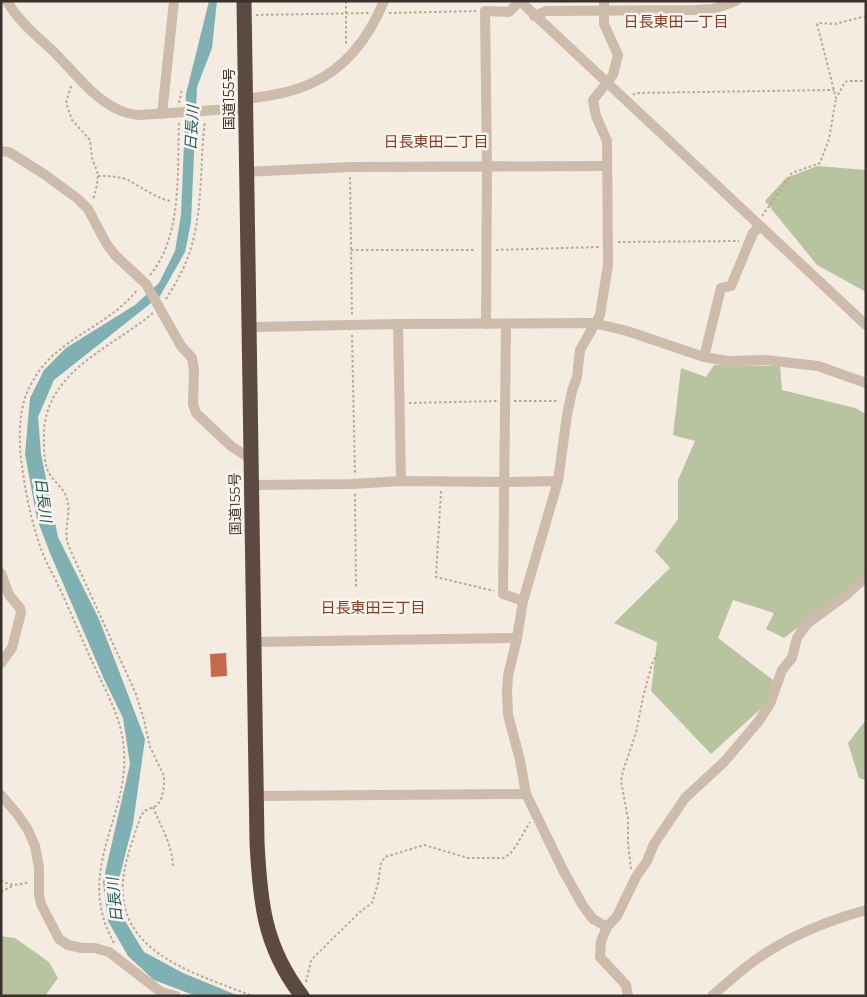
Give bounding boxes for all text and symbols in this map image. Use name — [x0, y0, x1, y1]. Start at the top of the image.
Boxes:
district label: 日長東田一丁目 — [623, 12, 729, 31]
street label: 国道155号 — [220, 68, 238, 130]
water label: 日長川 — [181, 103, 202, 151]
district label: 日長東田二丁目 — [383, 132, 489, 151]
street label: 国道155号 — [225, 472, 245, 536]
water label: 日長川 — [31, 476, 56, 526]
district label: 日長東田三丁目 — [320, 598, 426, 617]
water label: 日長川 — [102, 875, 126, 923]

